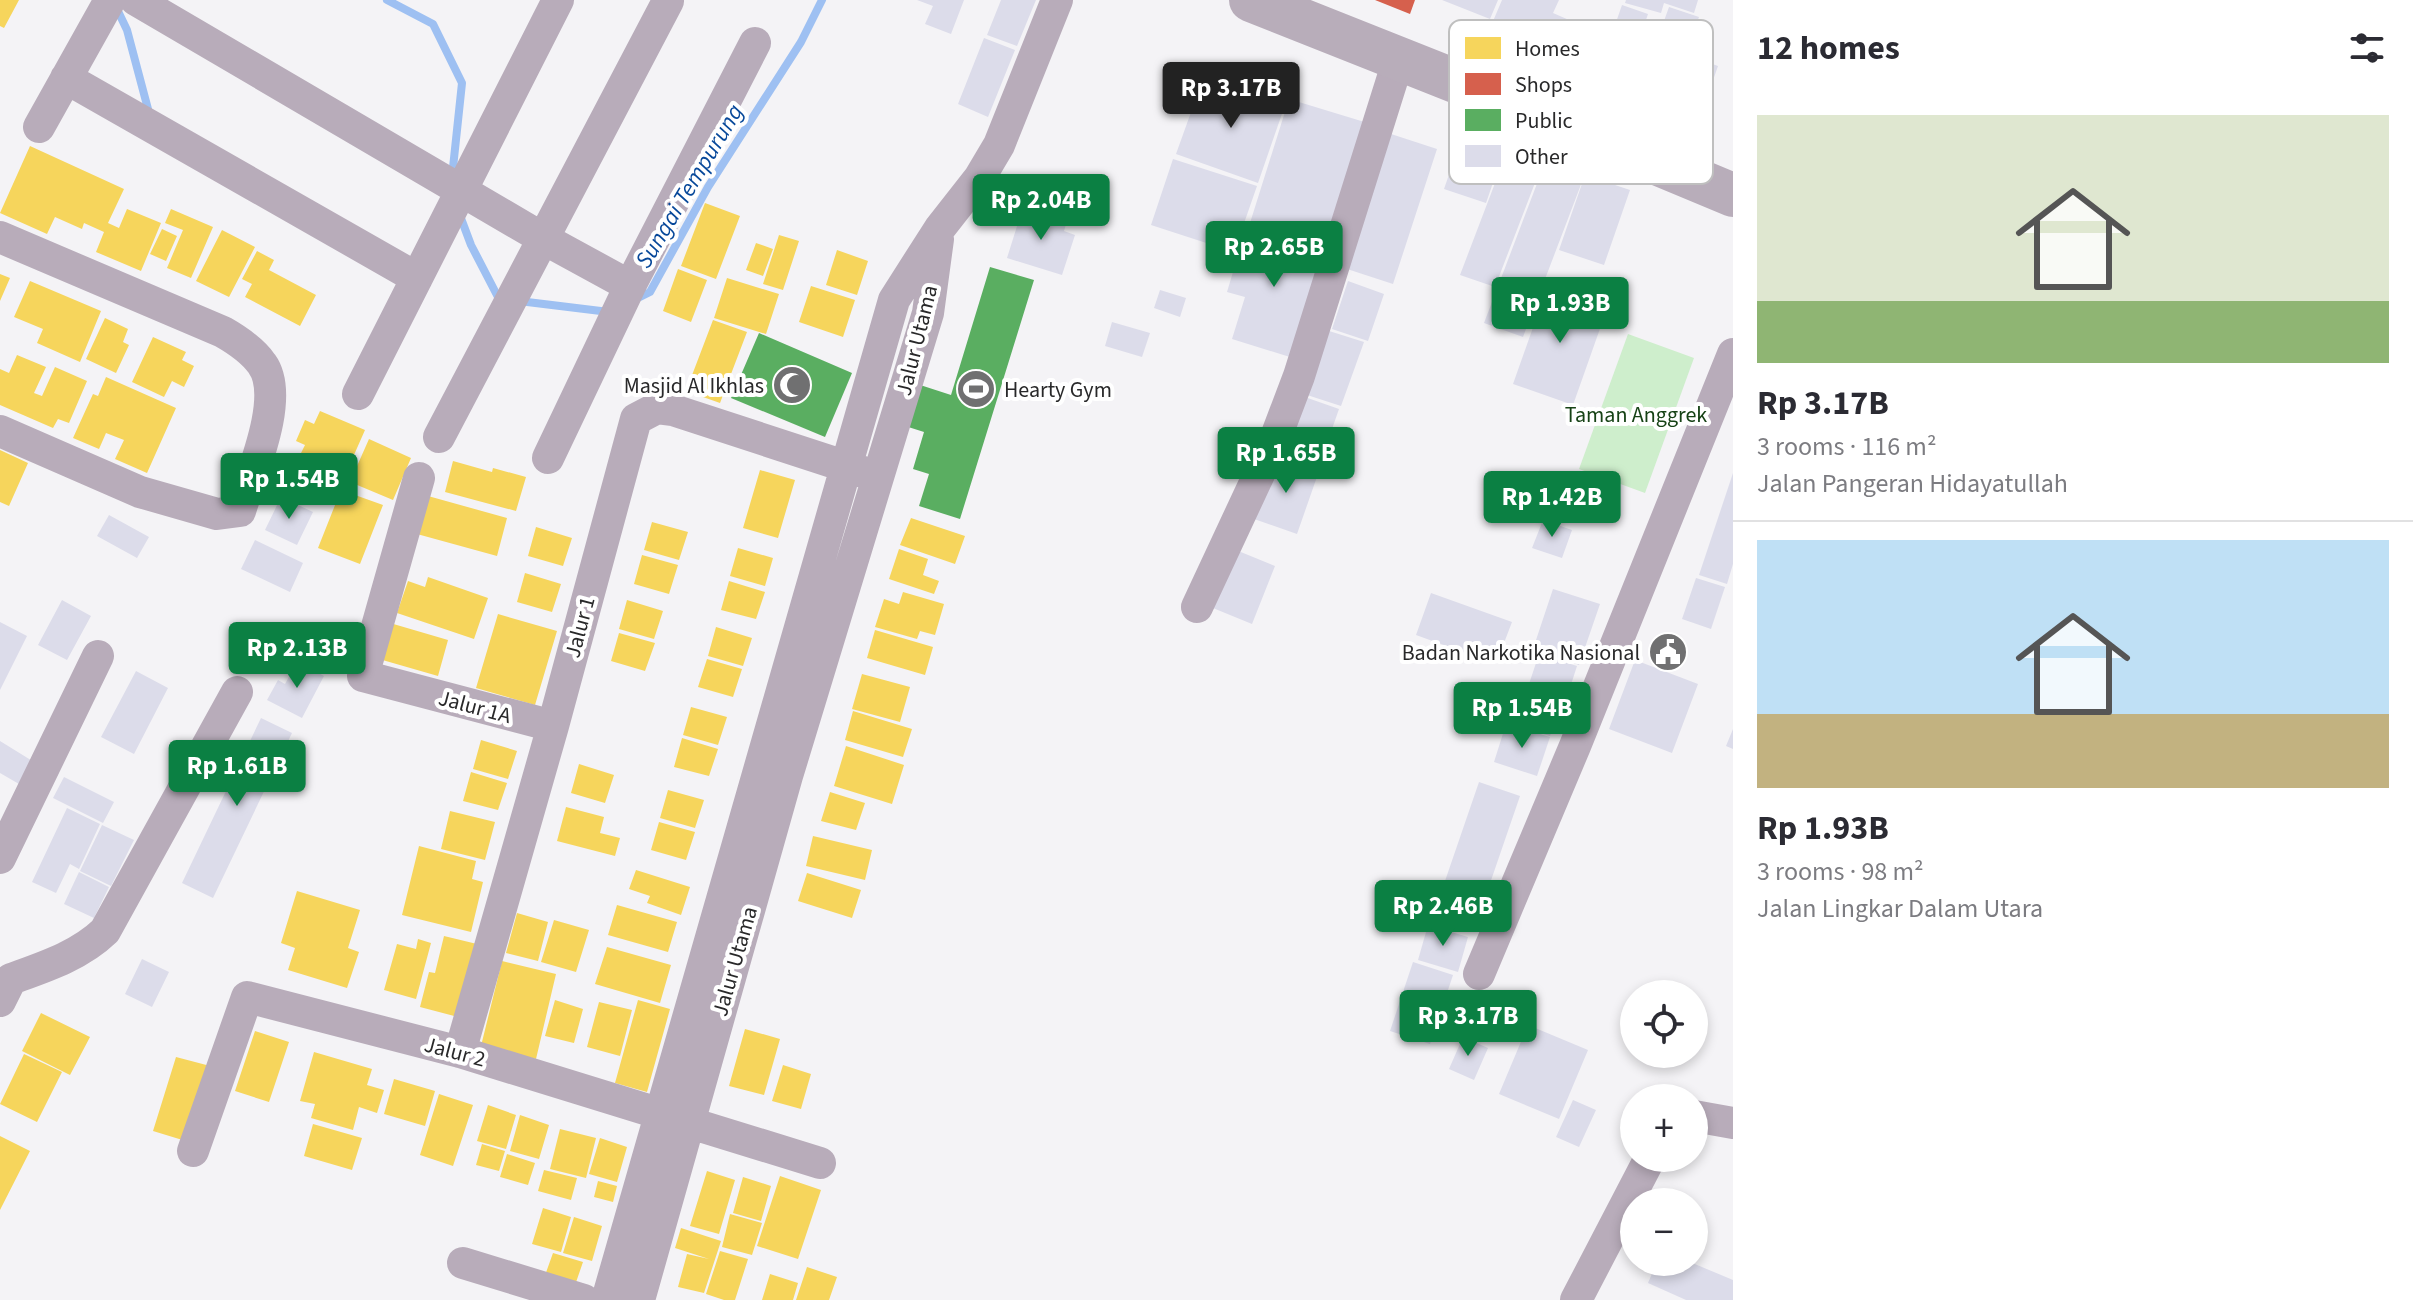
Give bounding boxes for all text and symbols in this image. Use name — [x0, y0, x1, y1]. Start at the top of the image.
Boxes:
legend — [1449, 20, 1713, 184]
text: 12 homes — [1757, 24, 1900, 73]
icon: filters — [2345, 26, 2389, 70]
text: Homes — [1515, 33, 1580, 65]
pin: Rp 3.17B — [1148, 62, 1314, 130]
text: Rp 3.17B — [1181, 69, 1281, 106]
text: Shops — [1515, 69, 1572, 101]
water label: Sungai Tempurung — [627, 98, 752, 275]
text: Public — [1515, 105, 1573, 137]
text: Other — [1515, 141, 1568, 173]
icon: home — [2001, 167, 2145, 311]
pin: Rp 2.04B — [958, 174, 1124, 242]
text: Rp 2.04B — [991, 181, 1091, 218]
pin: Rp 2.65B — [1191, 221, 1357, 289]
text: Rp 2.65B — [1224, 228, 1324, 265]
pin: Rp 1.93B — [1477, 277, 1643, 345]
street label: Jalur Utama — [888, 282, 946, 399]
text: Rp 1.93B — [1510, 284, 1610, 321]
mosque icon: Masjid Al Ikhlas — [771, 364, 813, 406]
sports icon: Hearty Gym — [955, 368, 997, 410]
place label: Masjid Al Ikhlas — [624, 370, 764, 402]
place label: Hearty Gym — [1004, 374, 1112, 406]
text: Rp 3.17B — [1757, 379, 1889, 428]
park label: Taman Anggrek — [1565, 399, 1707, 431]
pin: Rp 1.65B — [1203, 427, 1369, 495]
text: 3 rooms · 116 m² — [1757, 428, 1936, 465]
text: Rp 1.65B — [1236, 434, 1336, 471]
pin: Rp 1.54B — [206, 453, 372, 521]
text: Rp 1.54B — [239, 460, 339, 497]
text: Jalan Pangeran Hidayatullah — [1757, 465, 2068, 502]
pin: Rp 1.42B — [1469, 471, 1635, 539]
text: Rp 1.42B — [1502, 478, 1602, 515]
icon: home — [2001, 592, 2145, 736]
street label: Jalur 1 — [556, 593, 603, 661]
pin: Rp 2.13B — [214, 622, 380, 690]
text: Rp 2.13B — [247, 629, 347, 666]
public building icon: Badan Narkotika Nasional — [1647, 631, 1689, 673]
place label: Badan Narkotika Nasional — [1402, 637, 1640, 669]
street label: Jalur 1A — [435, 682, 515, 732]
pin: Rp 1.54B — [1439, 682, 1605, 750]
text: Rp 1.54B — [1472, 689, 1572, 726]
pin: Rp 1.61B — [154, 740, 320, 808]
text: Rp 1.61B — [187, 747, 287, 784]
text: Rp 1.93B — [1757, 804, 1889, 853]
text: 3 rooms · 98 m² — [1757, 853, 1924, 890]
pin: Rp 2.46B — [1360, 880, 1526, 948]
text: Rp 2.46B — [1393, 887, 1493, 924]
text: Jalan Lingkar Dalam Utara — [1757, 890, 2043, 927]
street label: Jalur Utama — [704, 903, 766, 1020]
map controls — [1620, 980, 1708, 1276]
button: locate — [1620, 980, 1708, 1068]
pin: Rp 3.17B — [1385, 990, 1551, 1058]
text: Rp 3.17B — [1418, 997, 1518, 1034]
street label: Jalur 2 — [421, 1028, 489, 1075]
button: + — [1620, 1084, 1708, 1172]
button: − — [1620, 1188, 1708, 1276]

